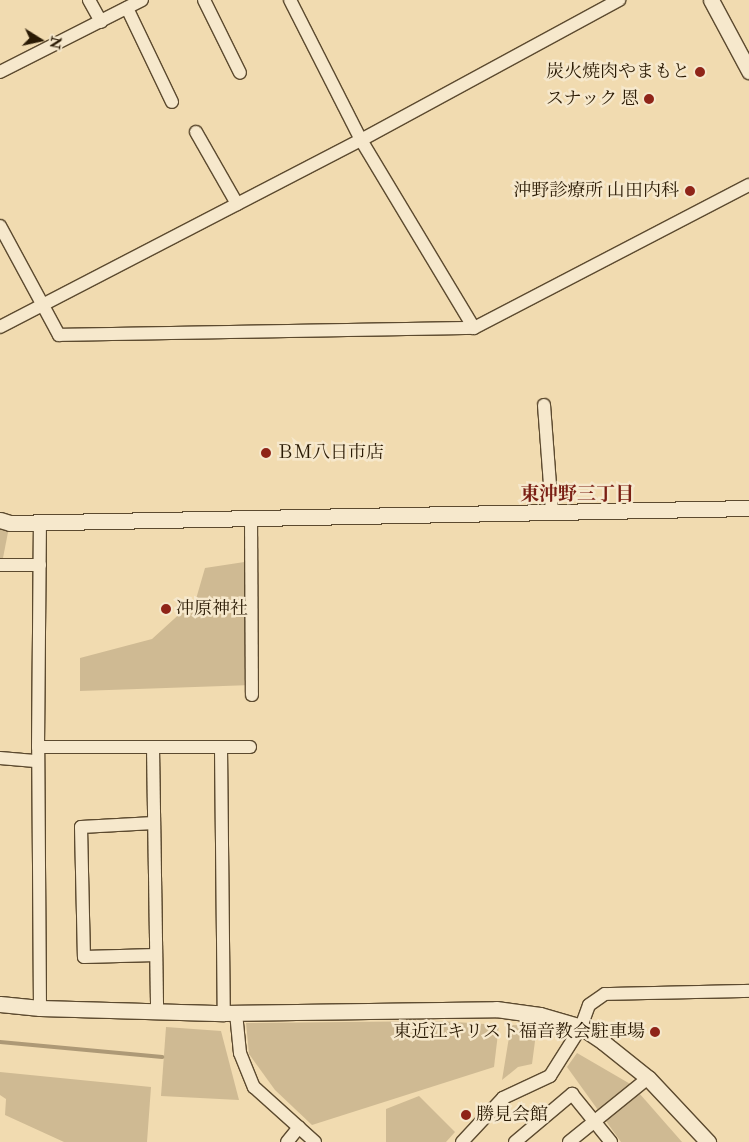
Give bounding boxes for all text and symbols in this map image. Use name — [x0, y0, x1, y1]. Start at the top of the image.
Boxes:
north arrow — [15, 15, 65, 65]
text: N — [46, 35, 65, 50]
place label: 炭火焼肉やまもと — [546, 61, 690, 83]
marker: 炭火焼肉やまもと — [694, 66, 706, 78]
place label: スナック 恩 — [545, 88, 639, 110]
marker: スナック 恩 — [643, 93, 655, 105]
place label: 沖野診療所 山田内科 — [513, 180, 679, 202]
marker: 沖野診療所 山田内科 — [683, 184, 697, 198]
place label: ＢＭ八日市店 — [276, 442, 384, 464]
marker: ＢＭ八日市店 — [260, 447, 272, 459]
district label: 東沖野三丁目 — [520, 484, 634, 506]
place label: 冲原神社 — [176, 598, 248, 620]
marker: 冲原神社 — [160, 603, 172, 615]
place label: 東近江キリスト福音教会駐車場 — [393, 1021, 645, 1043]
marker: 東近江キリスト福音教会駐車場 — [649, 1026, 661, 1038]
place label: 勝見会館 — [476, 1104, 548, 1126]
marker: 勝見会館 — [460, 1109, 472, 1121]

